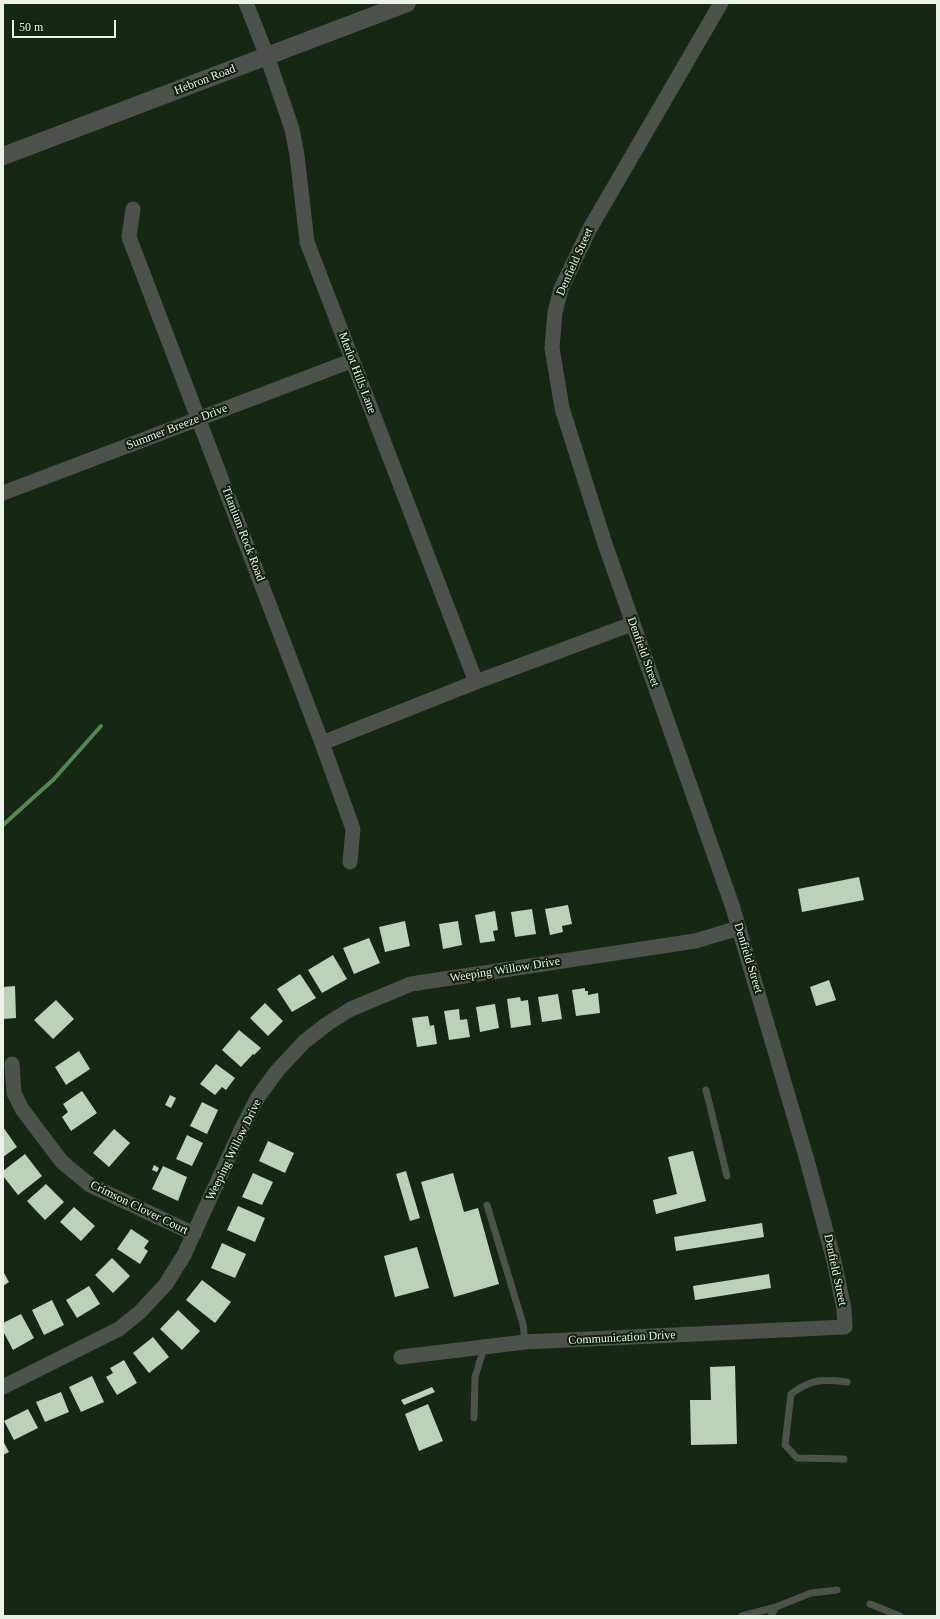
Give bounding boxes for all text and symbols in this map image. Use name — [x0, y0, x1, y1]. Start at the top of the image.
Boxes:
scale bar — [14, 12, 118, 38]
text: 50 m — [19, 20, 43, 34]
street label: Hebron Road — [172, 62, 238, 98]
street label: Denfield Street — [554, 226, 596, 298]
street label: Merlot Hills Lane — [335, 330, 379, 416]
street label: Summer Breeze Drive — [124, 401, 230, 453]
street label: Titanium Rock Road — [218, 485, 268, 583]
street label: Denfield Street — [624, 615, 662, 689]
street label: Denfield Street — [730, 921, 766, 995]
street label: Weeping Willow Drive — [449, 954, 561, 986]
street label: Weeping Willow Drive — [203, 1097, 265, 1203]
street label: Crimson Clover Court — [88, 1178, 190, 1238]
street label: Denfield Street — [820, 1233, 850, 1307]
street label: Communication Drive — [568, 1328, 676, 1348]

